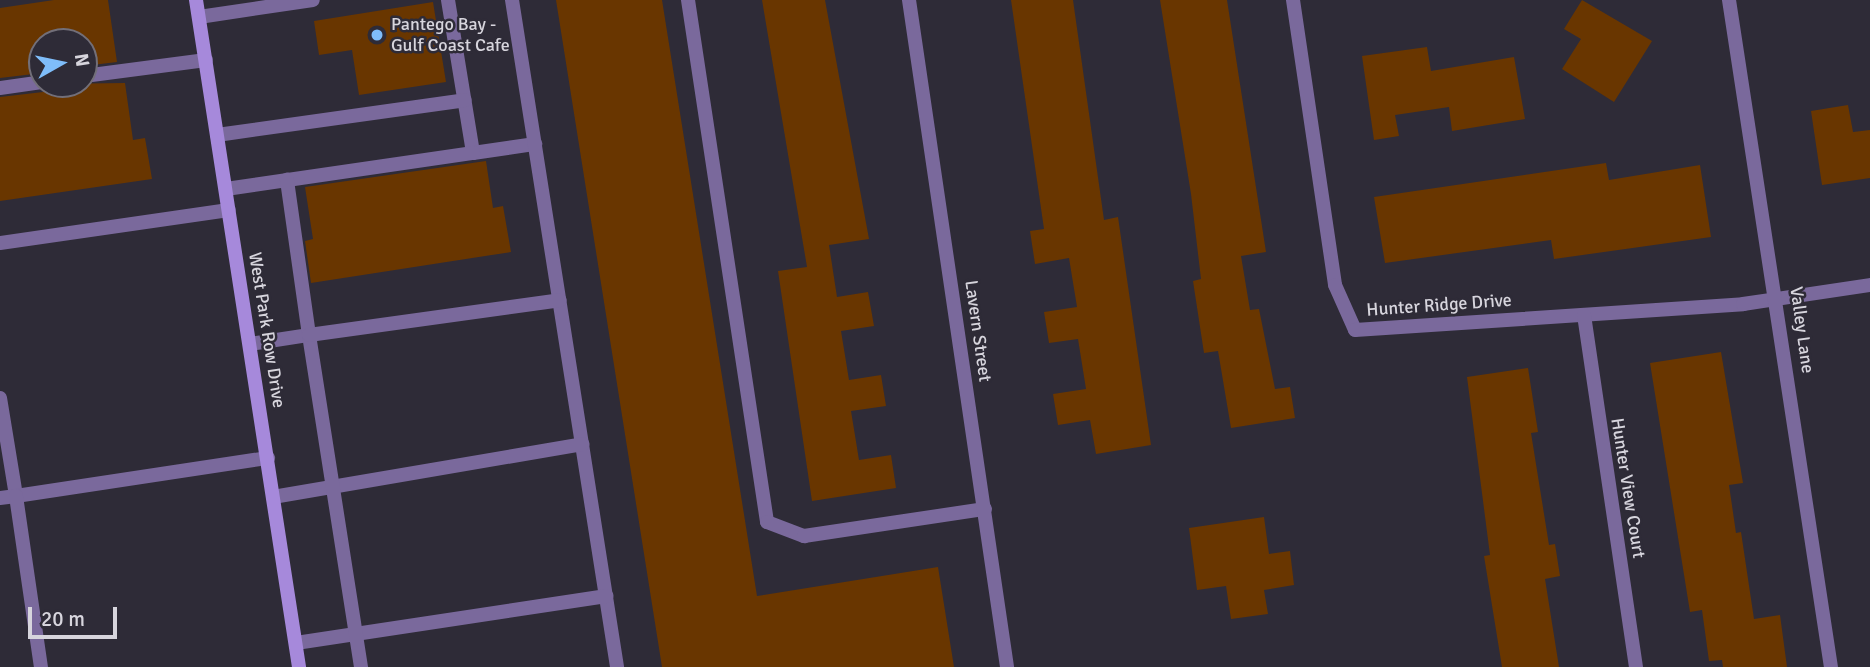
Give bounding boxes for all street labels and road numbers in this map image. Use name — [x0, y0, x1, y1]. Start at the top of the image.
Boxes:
street label: West Park Row Drive — [244, 251, 290, 409]
street label: Lavern Street — [960, 279, 996, 383]
street label: Valley Lane — [1785, 285, 1819, 375]
street label: Hunter Ridge Drive — [1366, 289, 1512, 321]
street label: Hunter View Court — [1606, 416, 1650, 560]

